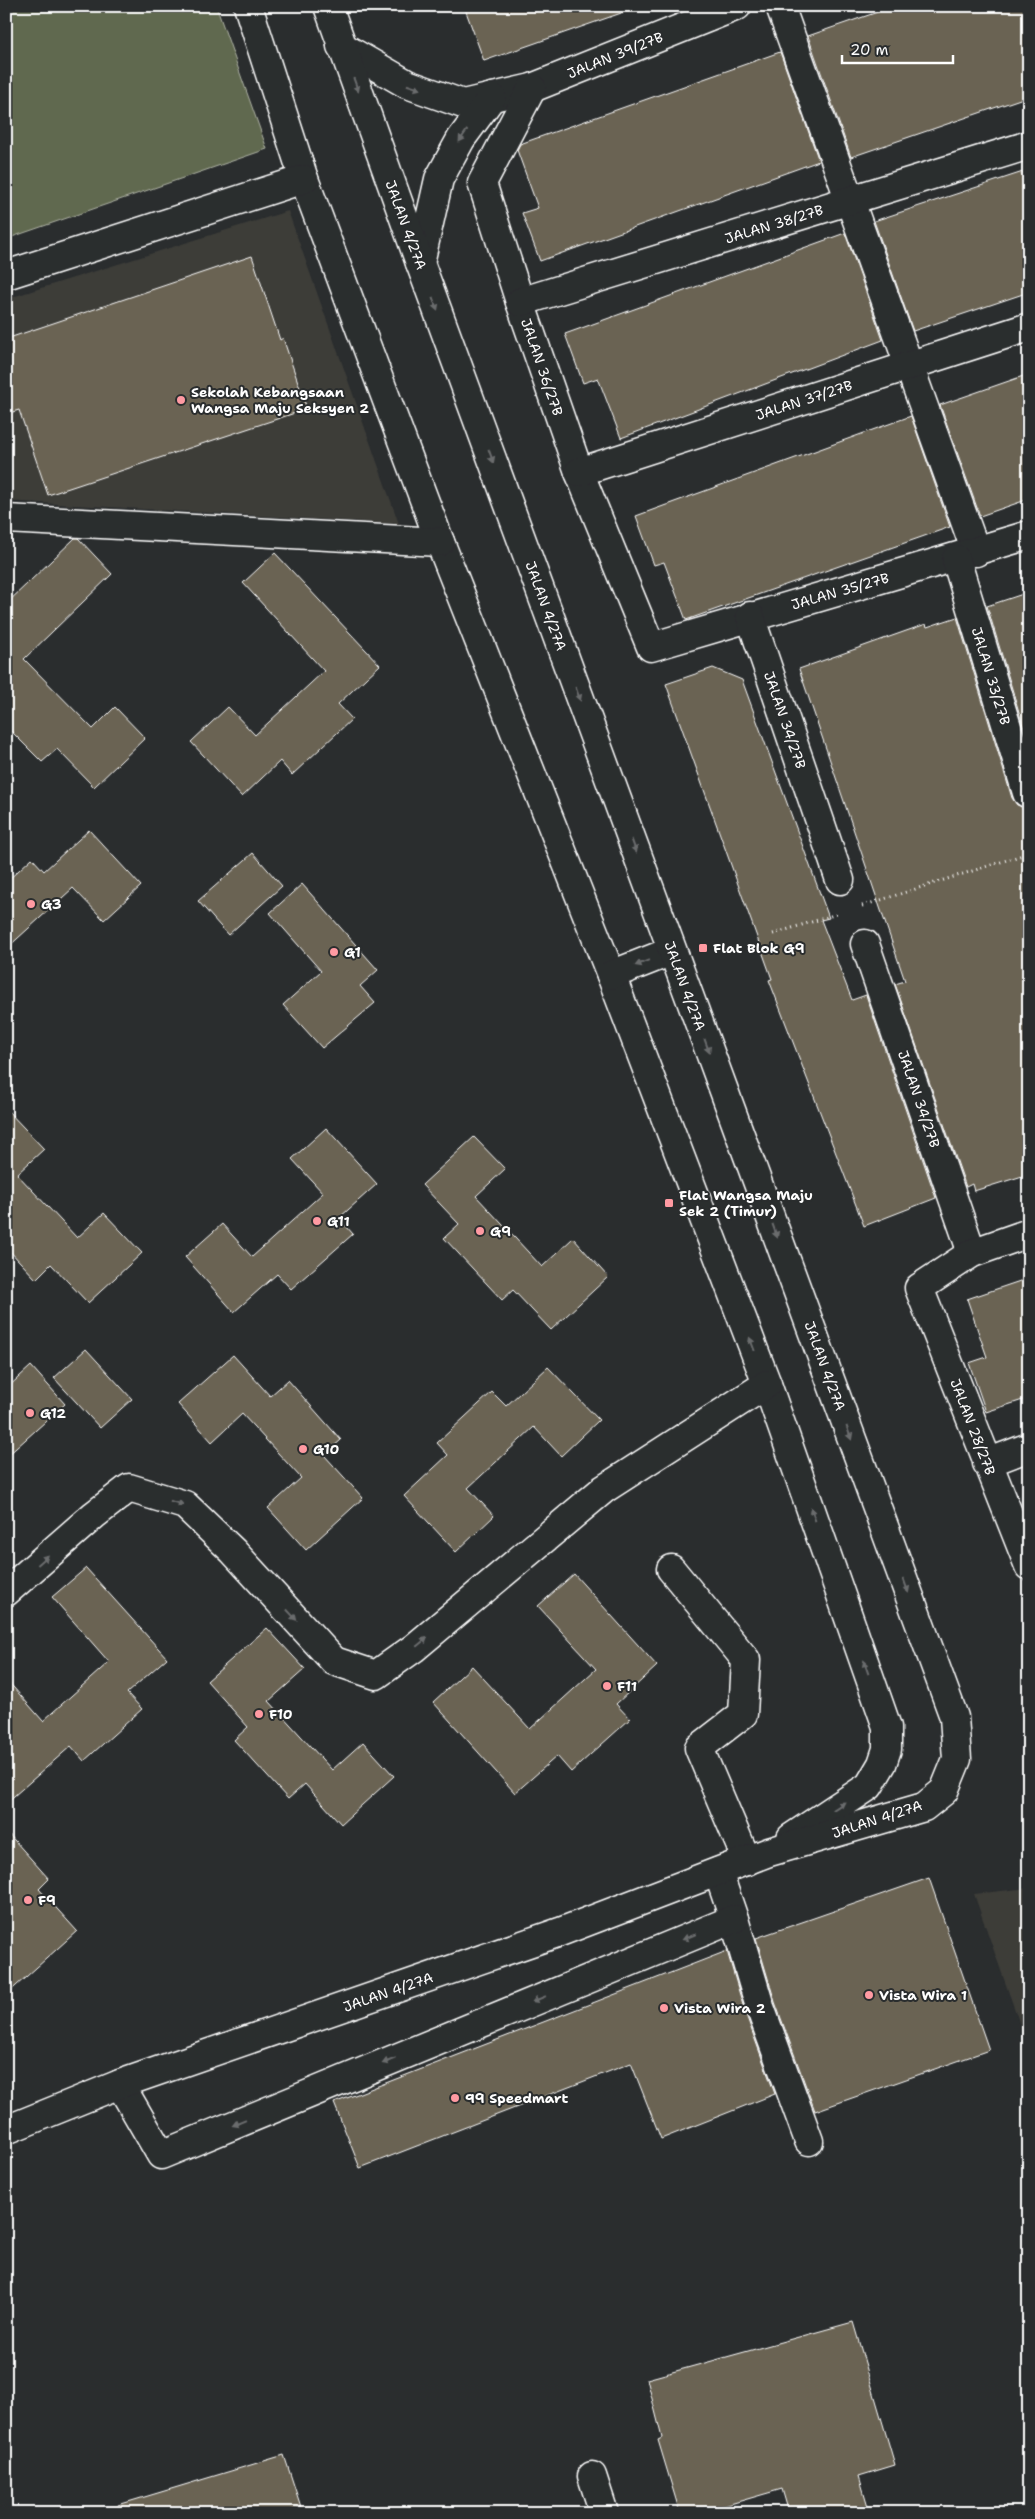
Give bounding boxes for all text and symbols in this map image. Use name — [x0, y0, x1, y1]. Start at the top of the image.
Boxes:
street label: JALAN 39/27B — [564, 28, 666, 82]
scale bar — [842, 32, 954, 64]
text: 20 m — [850, 40, 889, 60]
one-way arrow — [353, 78, 360, 93]
one-way arrow — [407, 83, 422, 91]
one-way arrow — [458, 130, 468, 143]
street label: JALAN 4/27A — [381, 178, 431, 272]
street label: JALAN 38/27B — [723, 201, 825, 247]
one-way arrow — [431, 297, 439, 312]
street label: JALAN 36/27B — [517, 316, 567, 418]
street label: JALAN 37/27B — [753, 376, 855, 424]
place label: Sekolah Kebangsaan Wangsa Maju Seksyen 2 — [191, 383, 369, 417]
marker: Sekolah Kebangsaan Wangsa Maju Seksyen 2 — [175, 394, 187, 406]
one-way arrow — [488, 449, 495, 464]
street label: JALAN 4/27A — [521, 559, 571, 653]
street label: JALAN 35/27B — [789, 568, 891, 614]
street label: JALAN 33/27B — [968, 625, 1014, 727]
street label: JALAN 34/27B — [760, 669, 810, 771]
one-way arrow — [575, 686, 582, 701]
one-way arrow — [630, 839, 638, 854]
place label: G3 — [41, 895, 62, 913]
marker: G3 — [25, 898, 37, 910]
street label: JALAN 4/27A — [660, 939, 710, 1033]
place label: Flat Blok G9 — [713, 939, 804, 957]
marker: Flat Blok G9 — [697, 942, 709, 954]
place label: G1 — [344, 943, 361, 961]
marker: G1 — [328, 946, 340, 958]
one-way arrow — [634, 959, 649, 967]
one-way arrow — [703, 1039, 711, 1054]
street label: JALAN 34/27B — [894, 1048, 944, 1150]
place label: Flat Wangsa Maju Sek 2 (Timur) — [679, 1186, 813, 1220]
marker: Flat Wangsa Maju Sek 2 (Timur) — [663, 1197, 675, 1209]
place label: G11 — [327, 1212, 350, 1230]
marker: G11 — [311, 1215, 323, 1227]
place label: G9 — [490, 1222, 511, 1240]
one-way arrow — [772, 1224, 779, 1239]
marker: G9 — [474, 1225, 486, 1237]
street label: JALAN 4/27A — [800, 1319, 850, 1413]
one-way arrow — [748, 1336, 756, 1351]
street label: JALAN 28/27B — [946, 1376, 1000, 1478]
place label: G12 — [40, 1404, 66, 1422]
marker: G12 — [24, 1407, 36, 1419]
one-way arrow — [845, 1426, 853, 1441]
place label: G10 — [313, 1440, 339, 1458]
marker: G10 — [297, 1443, 309, 1455]
one-way arrow — [169, 1499, 184, 1507]
one-way arrow — [809, 1506, 816, 1521]
one-way arrow — [36, 1554, 48, 1566]
one-way arrow — [903, 1578, 910, 1593]
one-way arrow — [287, 1608, 298, 1621]
one-way arrow — [415, 1636, 428, 1647]
one-way arrow — [862, 1659, 870, 1674]
place label: F11 — [617, 1677, 637, 1695]
marker: F11 — [601, 1680, 613, 1692]
place label: F10 — [269, 1705, 293, 1723]
marker: F10 — [253, 1708, 265, 1720]
street label: JALAN 4/27A — [830, 1796, 924, 1842]
one-way arrow — [832, 1801, 846, 1811]
place label: F9 — [38, 1891, 56, 1909]
marker: F9 — [22, 1894, 34, 1906]
one-way arrow — [682, 1934, 696, 1942]
street label: JALAN 4/27A — [341, 1968, 435, 2016]
place label: Vista Wira 1 — [879, 1986, 967, 2004]
marker: Vista Wira 1 — [863, 1989, 875, 2001]
one-way arrow — [531, 1995, 546, 2003]
place label: Vista Wira 2 — [674, 1999, 766, 2017]
marker: Vista Wira 2 — [658, 2002, 670, 2014]
one-way arrow — [381, 2057, 396, 2065]
place label: 99 Speedmart — [465, 2089, 568, 2107]
marker: 99 Speedmart — [449, 2092, 461, 2104]
one-way arrow — [231, 2120, 246, 2127]

